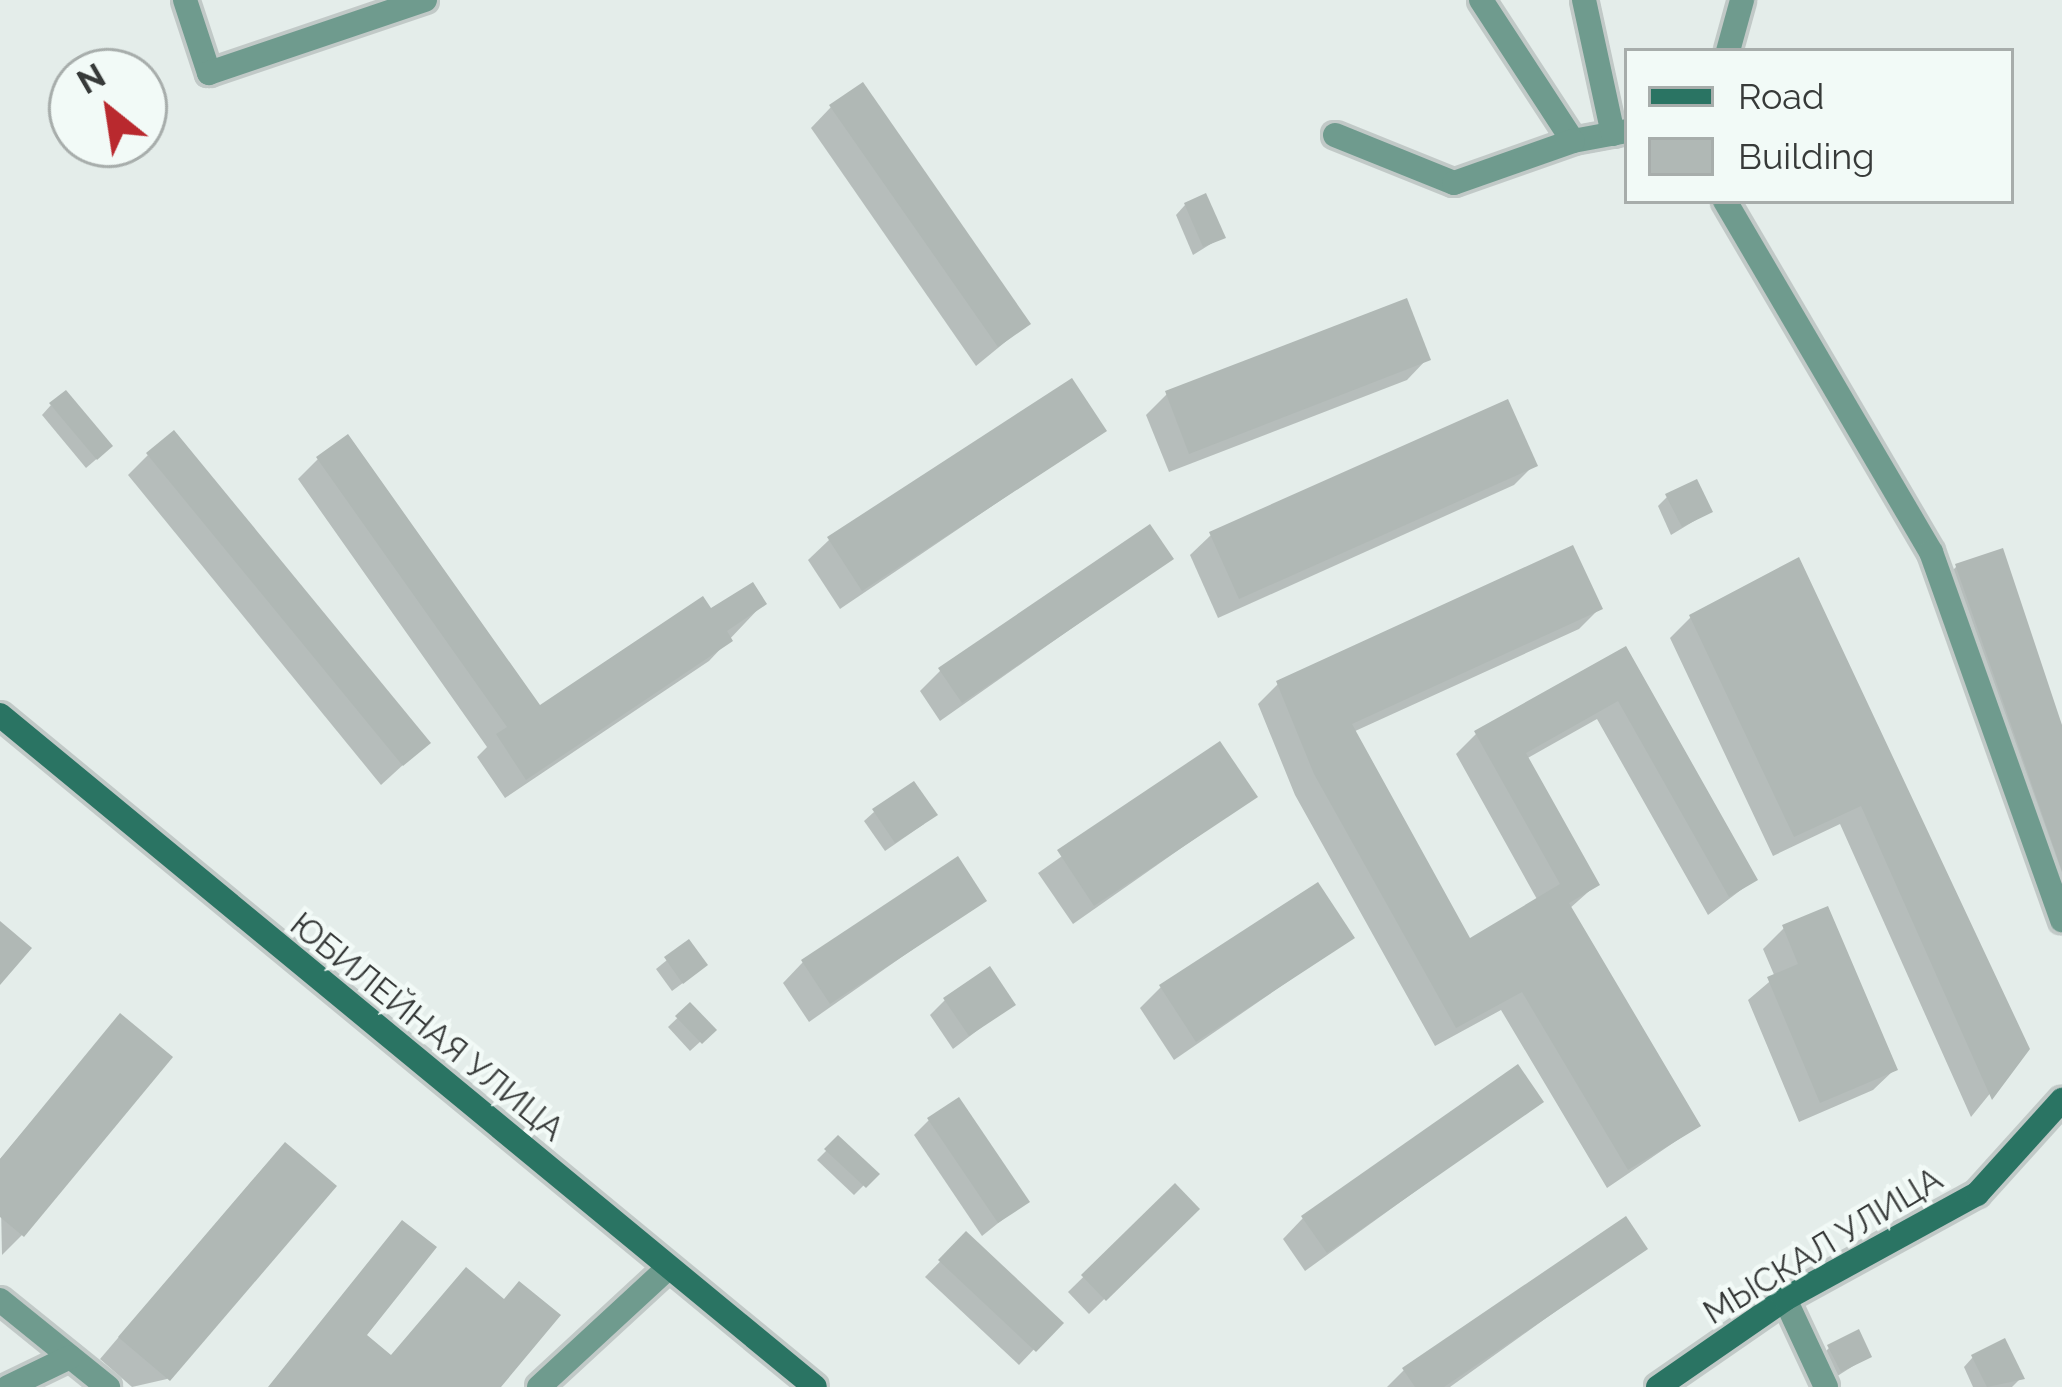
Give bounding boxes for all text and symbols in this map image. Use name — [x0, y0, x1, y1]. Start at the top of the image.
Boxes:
north arrow — [48, 48, 168, 168]
legend — [1624, 48, 2014, 204]
text: N — [71, 56, 112, 102]
text: Road — [1738, 75, 1824, 117]
text: Building — [1738, 135, 1874, 177]
street label: ЮБИЛЕЙНАЯ УЛИЦА — [282, 905, 572, 1149]
street label: МЫСКАЛ УЛИЦА — [1697, 1159, 1949, 1333]

